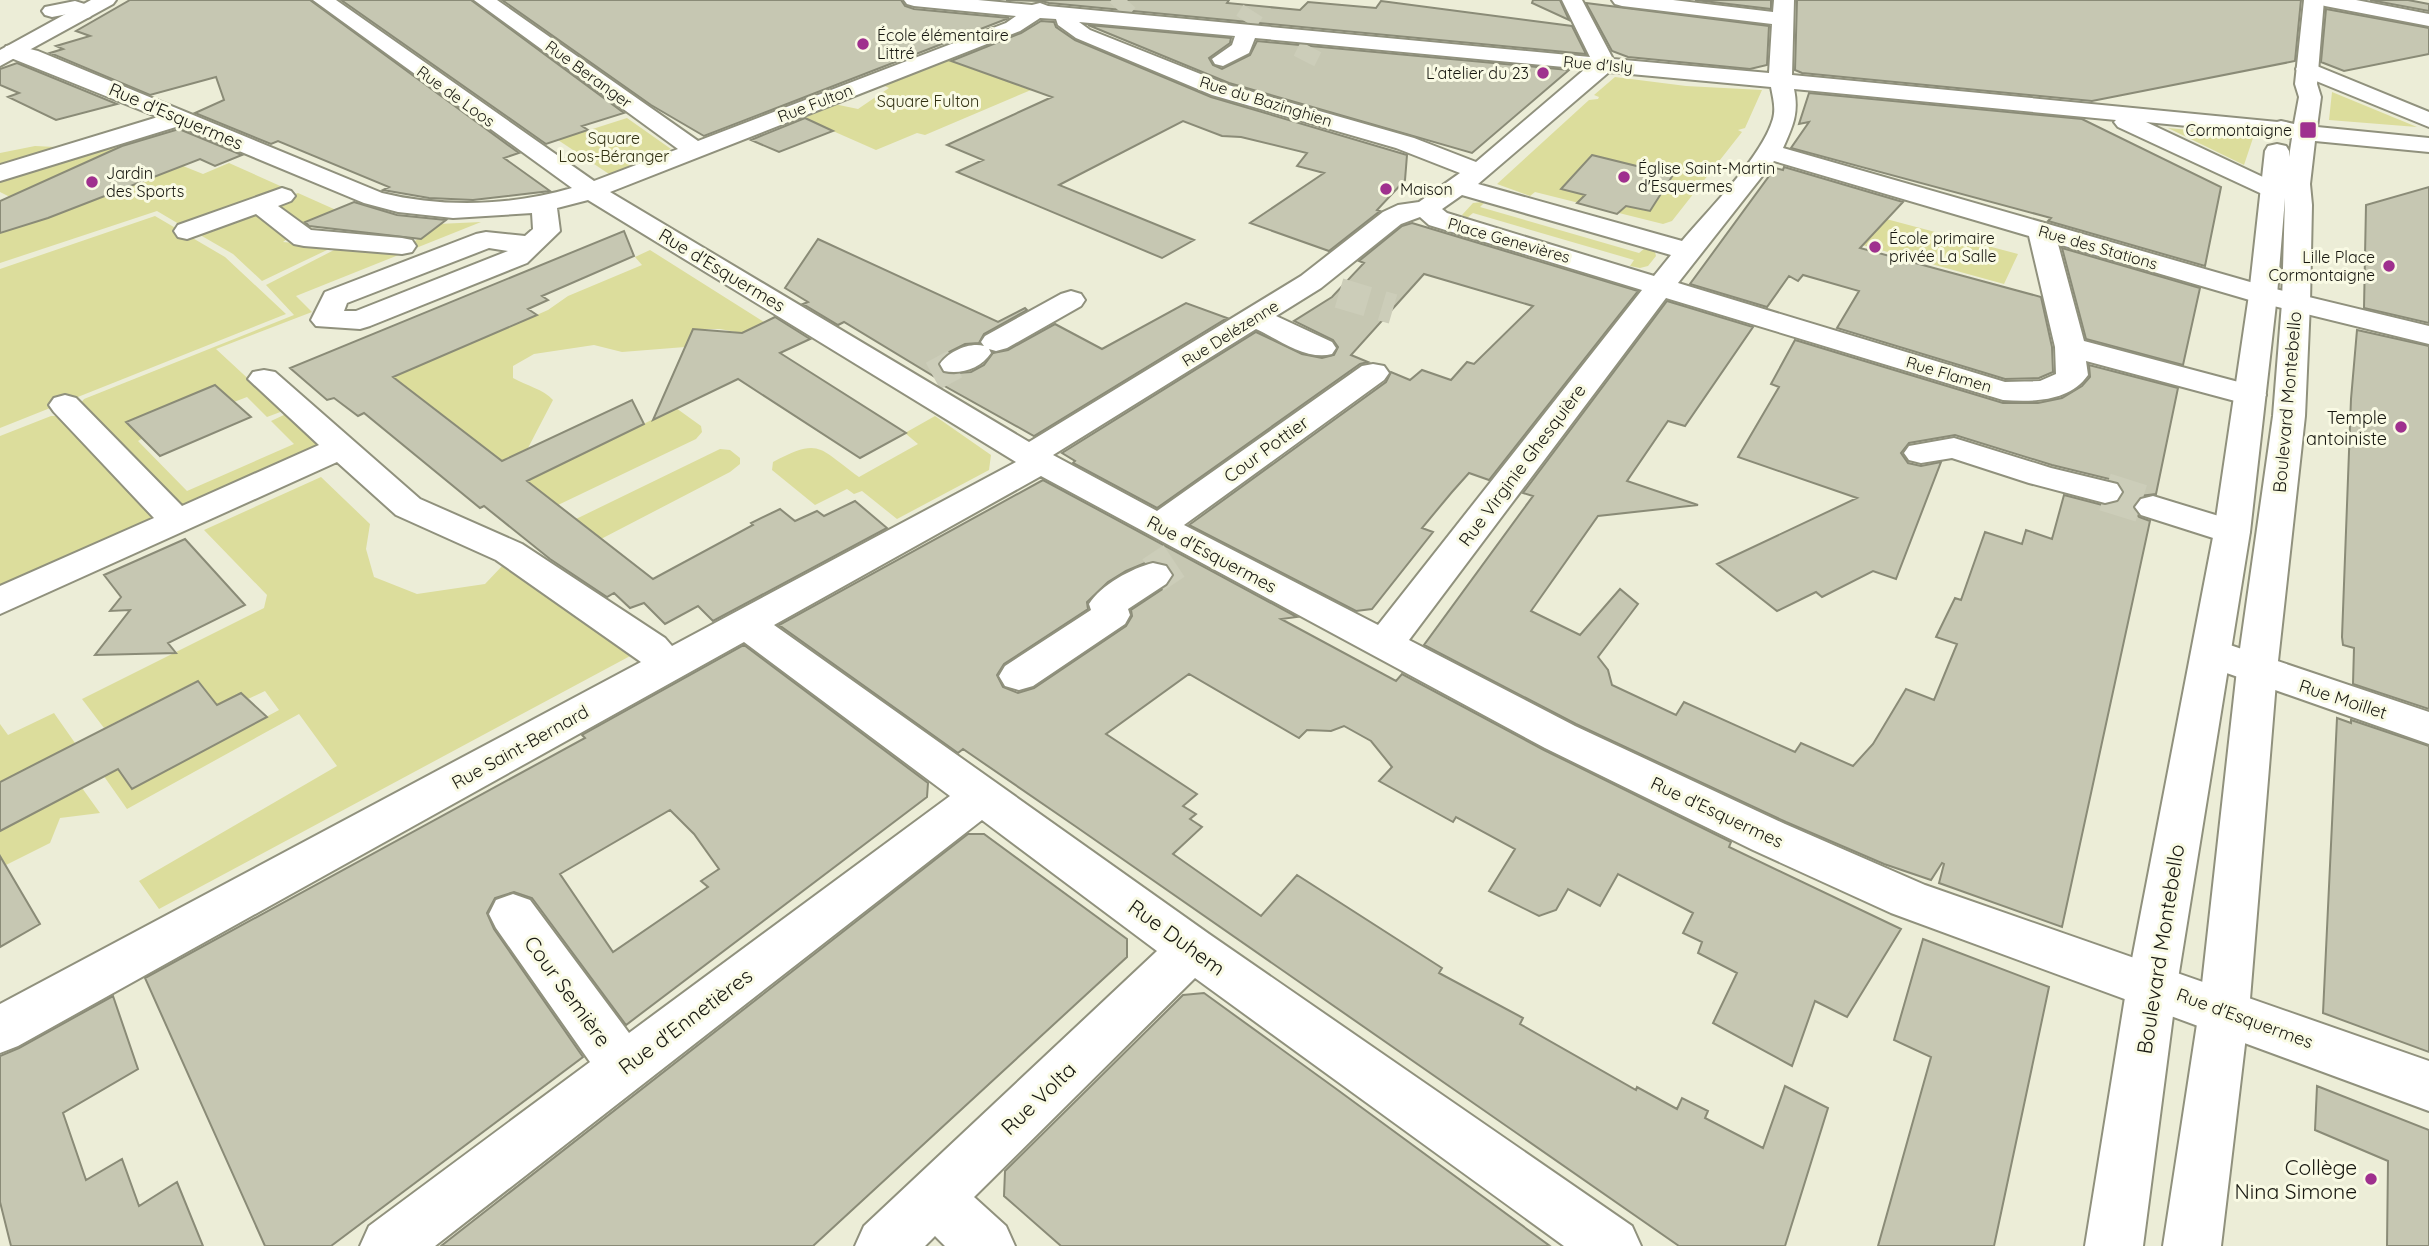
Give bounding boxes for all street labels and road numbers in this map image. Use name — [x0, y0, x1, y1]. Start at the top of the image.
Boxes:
street label: Rue Beranger — [542, 36, 636, 112]
street label: Rue d'Isly — [1562, 51, 1634, 77]
street label: Rue de Loos — [413, 61, 499, 131]
street label: Rue du Bazinghien — [1197, 71, 1335, 131]
street label: Rue d'Esquermes — [105, 77, 247, 155]
street label: Rue Fulton — [775, 80, 855, 126]
street label: Place Genevières — [1446, 213, 1572, 267]
street label: Rue des Stations — [2036, 220, 2160, 274]
street label: Rue d'Esquermes — [655, 223, 789, 317]
street label: Rue Delézenne — [1178, 295, 1282, 371]
street label: Boulevard Montebello — [2268, 310, 2306, 494]
street label: Rue Flamen — [1904, 352, 1994, 396]
street label: Rue Virginie Ghesquière — [1453, 379, 1591, 551]
street label: Cour Pottier — [1219, 410, 1313, 487]
street label: Rue d'Esquermes — [1143, 510, 1281, 598]
street label: Rue Moillet — [2296, 674, 2390, 724]
street label: Rue Saint-Bernard — [447, 700, 593, 794]
street label: Rue d'Esquermes — [1647, 771, 1787, 853]
street label: Boulevard Montebello — [2131, 842, 2189, 1056]
street label: Rue Duhem — [1123, 893, 1231, 981]
street label: Cour Semière — [519, 930, 617, 1052]
street label: Rue d'Ennetières — [613, 962, 757, 1080]
street label: Rue d'Esquermes — [2174, 983, 2316, 1053]
street label: Rue Volta — [995, 1056, 1081, 1140]

